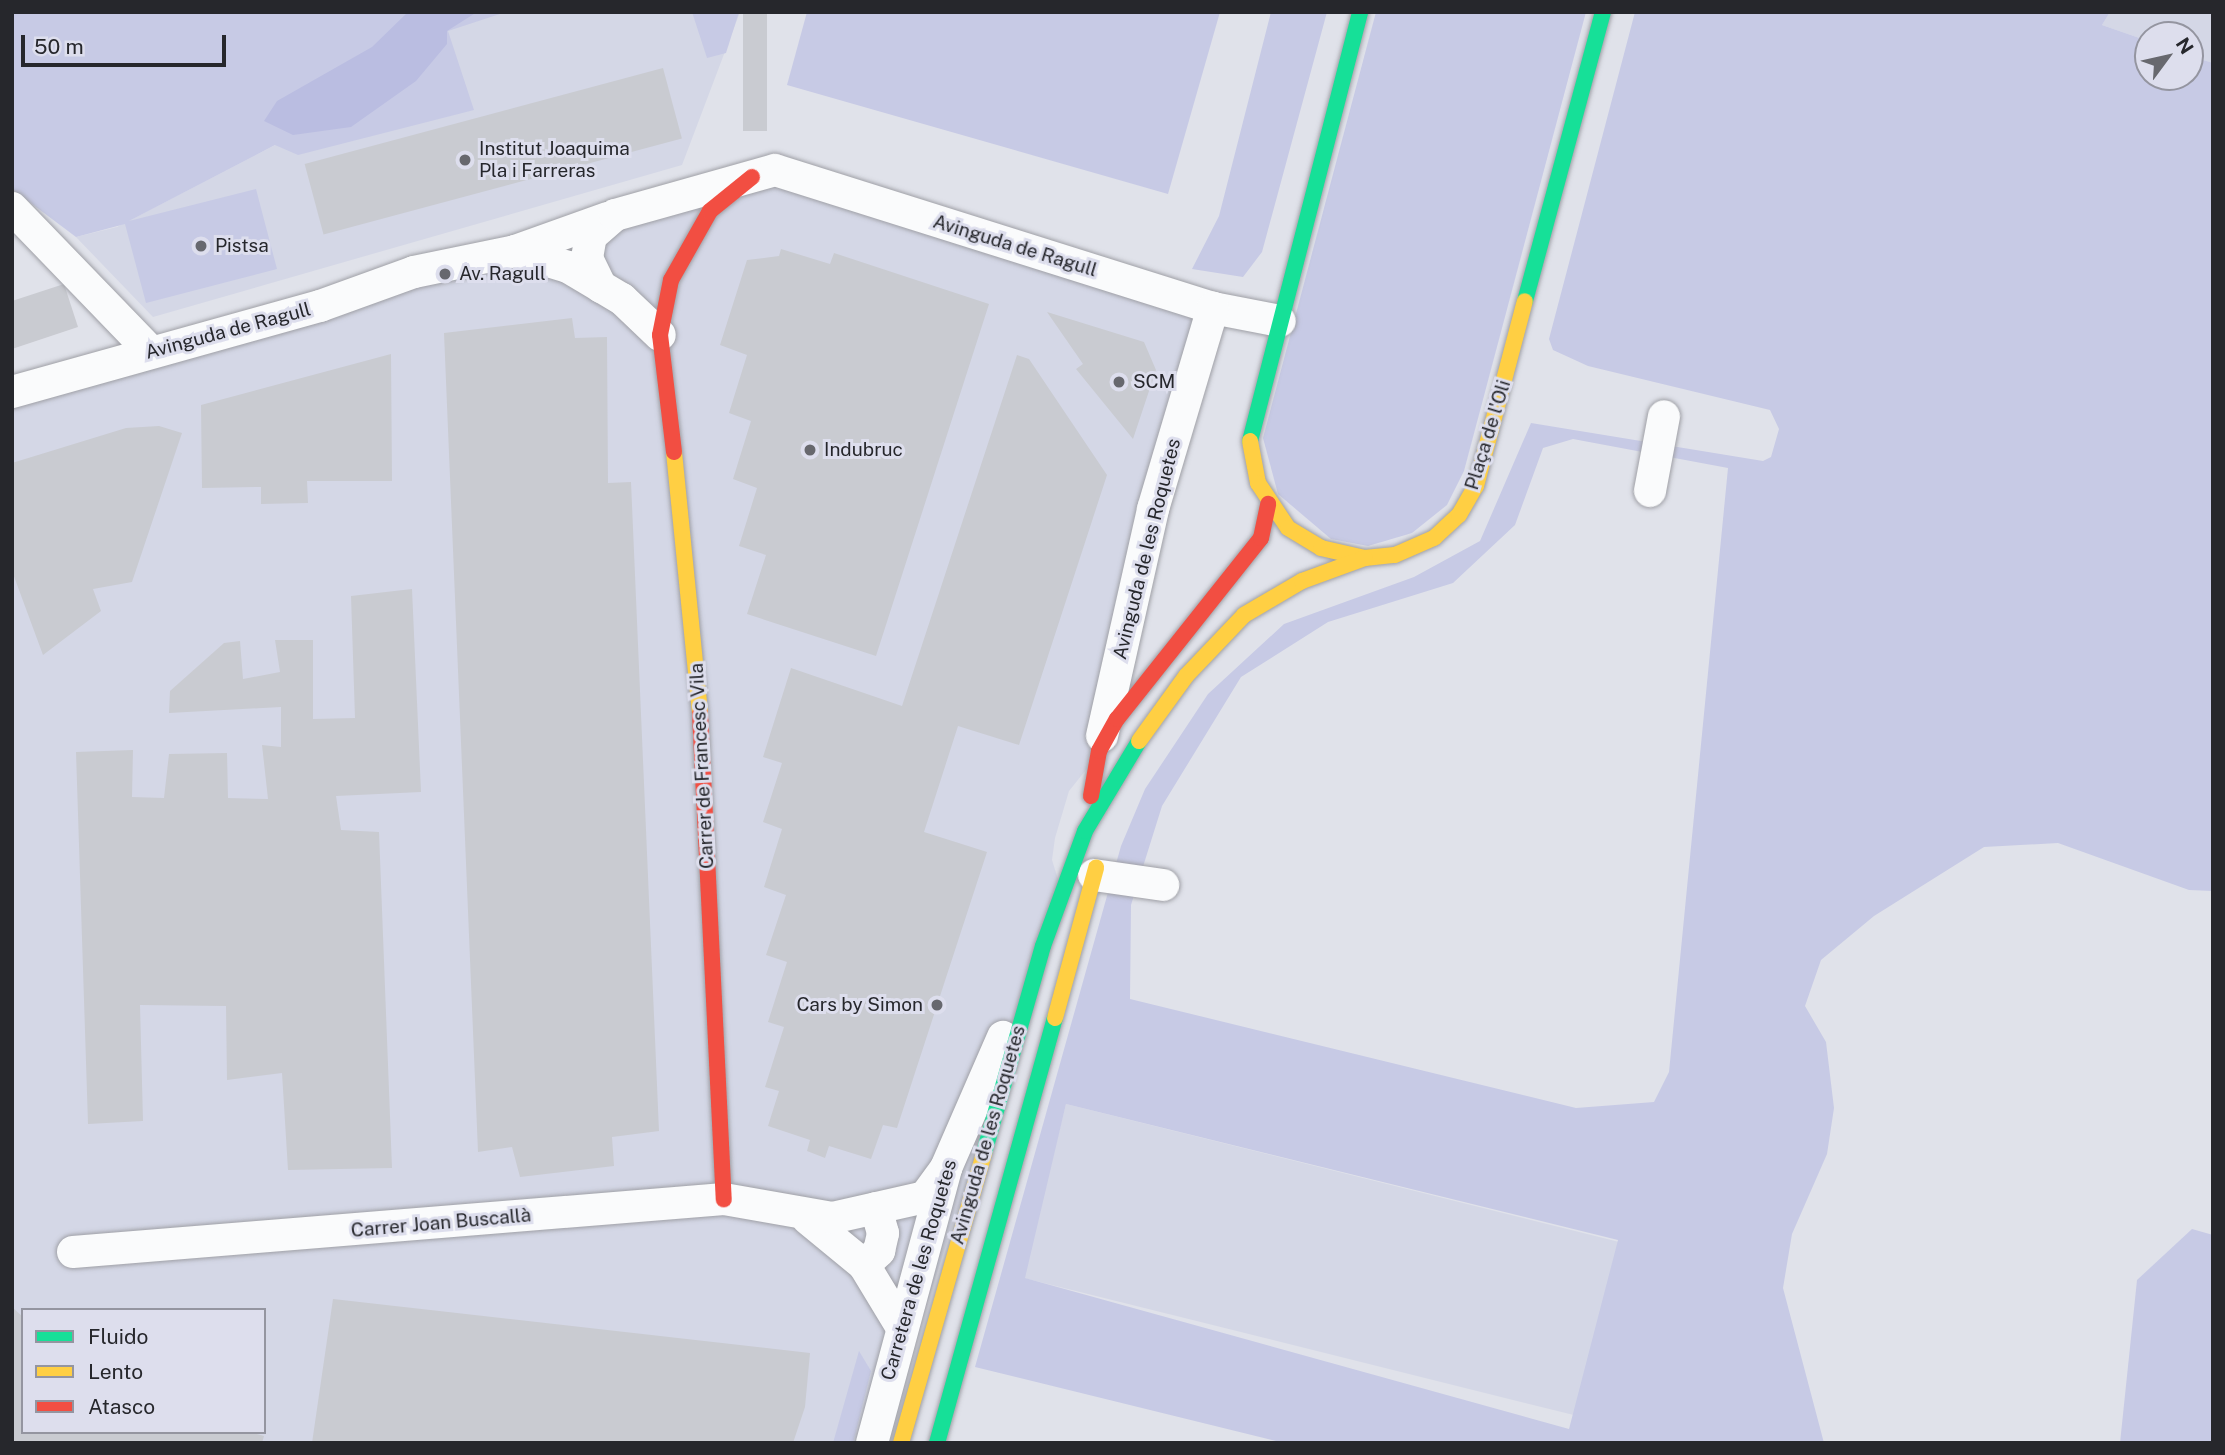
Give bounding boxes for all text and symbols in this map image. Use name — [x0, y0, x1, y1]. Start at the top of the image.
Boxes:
scale bar — [24, 21, 229, 65]
north arrow — [2134, 21, 2204, 91]
text: N — [2172, 33, 2198, 58]
text: 50 m — [34, 34, 84, 59]
place label: Institut Joaquima Pla i Farreras — [479, 138, 630, 182]
marker: Institut Joaquima Pla i Farreras — [457, 152, 473, 168]
street label: Avinguda de Ragull — [930, 210, 1100, 282]
place label: Pistsa — [215, 235, 269, 257]
marker: Pistsa — [193, 238, 209, 254]
place label: Av. Ragull — [459, 263, 546, 285]
marker: Av. Ragull — [437, 266, 453, 282]
street label: Avinguda de Ragull — [143, 298, 313, 364]
place label: SCM — [1133, 371, 1175, 393]
marker: SCM — [1111, 374, 1127, 390]
street label: Plaça de l'Oli — [1460, 377, 1516, 493]
street label: Avinguda de les Roquetes — [1108, 436, 1186, 662]
place label: Indubruc — [824, 439, 903, 461]
marker: Indubruc — [802, 442, 818, 458]
street label: Carrer de Francesc Vila — [685, 662, 719, 870]
place label: Cars by Simon — [796, 994, 923, 1016]
marker: Cars by Simon — [929, 997, 945, 1013]
street label: Avinguda de les Roquetes — [946, 1023, 1030, 1247]
street label: Carretera de les Roquetes — [876, 1157, 962, 1383]
street label: Carrer Joan Buscallà — [350, 1204, 532, 1242]
legend — [21, 1308, 266, 1434]
text: Fluido — [88, 1324, 148, 1349]
text: Lento — [88, 1359, 143, 1384]
text: Atasco — [88, 1394, 155, 1419]

